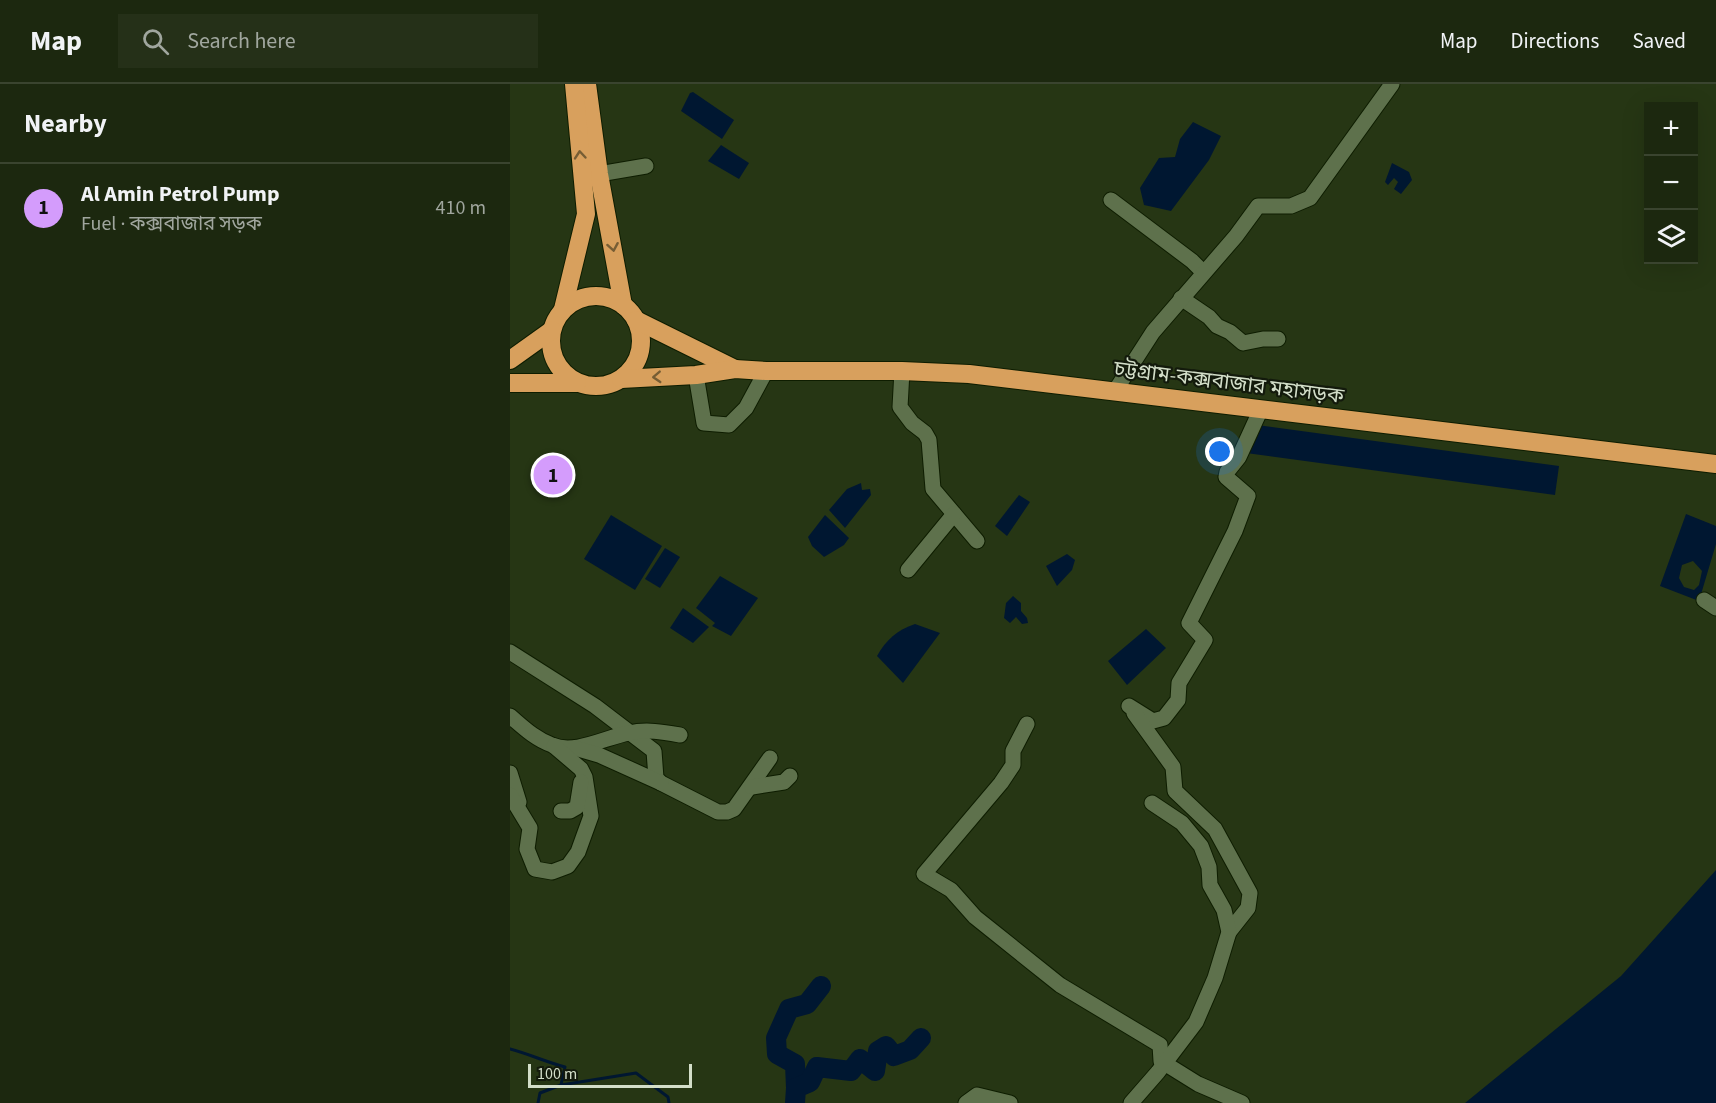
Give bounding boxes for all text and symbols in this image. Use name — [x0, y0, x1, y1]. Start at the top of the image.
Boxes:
search box — [118, 14, 538, 68]
text: Map — [30, 21, 82, 61]
icon: search — [139, 25, 172, 58]
text: Search here — [187, 25, 296, 57]
text: Map — [1440, 26, 1478, 56]
text: Directions — [1511, 26, 1599, 56]
text: Saved — [1632, 26, 1686, 56]
map controls — [1644, 102, 1698, 264]
button: + — [1644, 102, 1698, 156]
text: Nearby — [24, 105, 107, 142]
one-way arrow — [574, 151, 587, 160]
button: − — [1644, 156, 1698, 210]
text: Al Amin Petrol Pump — [81, 178, 280, 210]
text: 1 — [38, 194, 49, 222]
text: 410 m — [436, 194, 486, 222]
text: Fuel · কক্সবাজার সড়ক — [81, 210, 262, 238]
button: layers — [1644, 210, 1698, 264]
one-way arrow — [606, 241, 619, 251]
street label: চট্টগ্রাম-কক্সবাজার মহাসড়ক — [1111, 353, 1347, 411]
one-way arrow — [653, 371, 662, 384]
your location — [1205, 437, 1234, 466]
pin: 1 — [534, 452, 573, 498]
scale bar — [528, 1061, 692, 1088]
text: 100 m — [537, 1063, 577, 1085]

